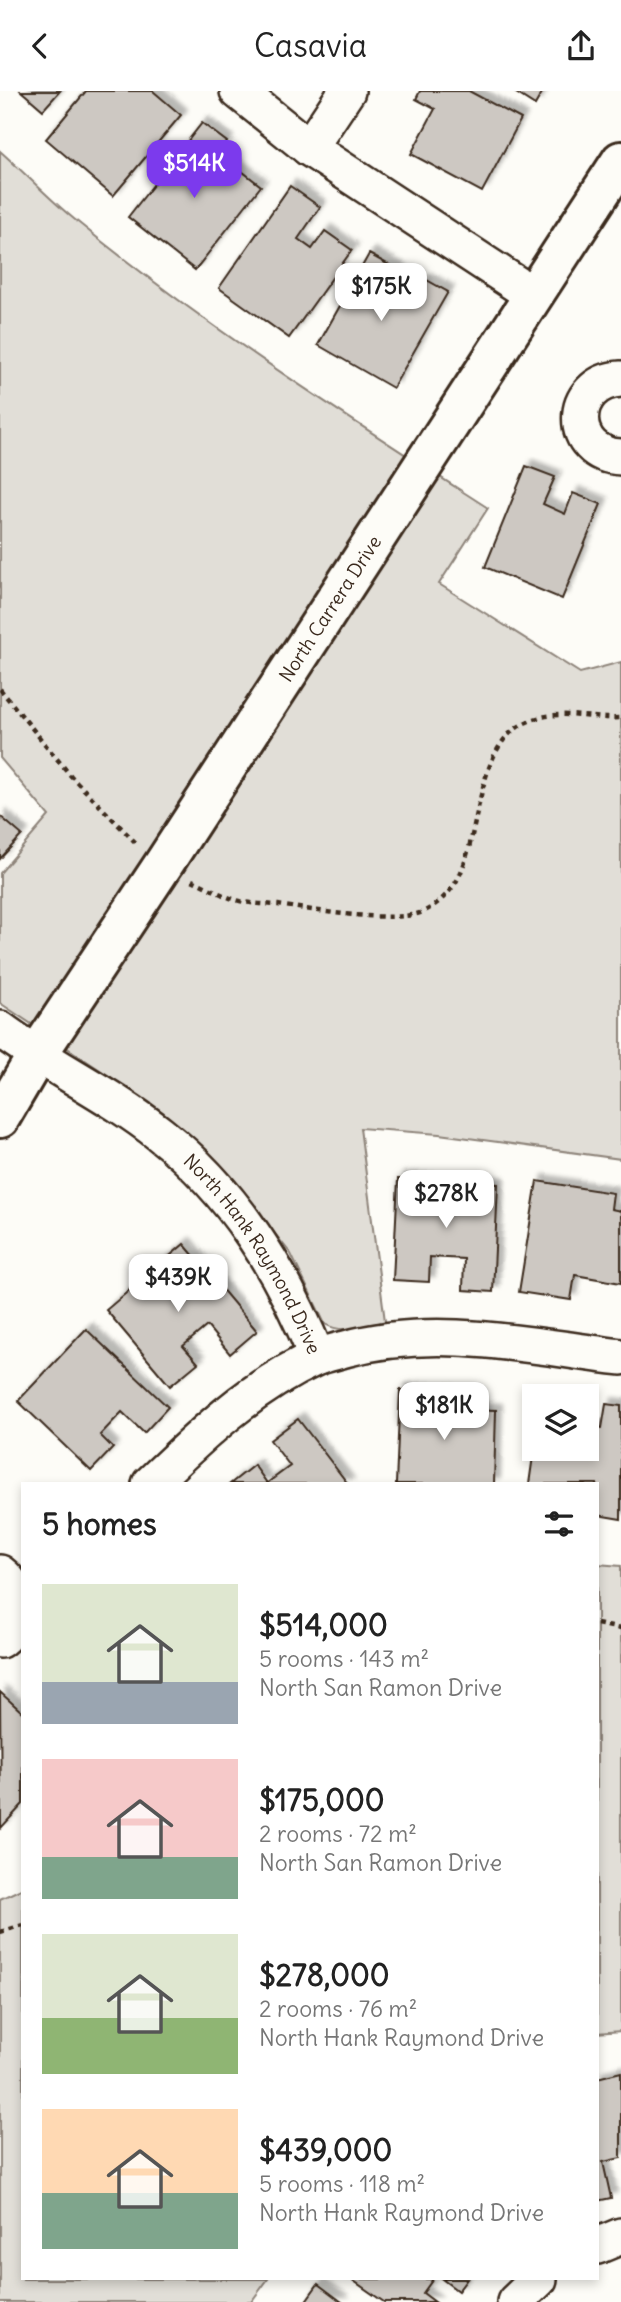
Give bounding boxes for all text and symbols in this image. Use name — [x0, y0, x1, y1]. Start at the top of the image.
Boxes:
text: Casavia — [254, 25, 367, 66]
icon: back — [21, 27, 59, 65]
icon: share — [562, 27, 600, 65]
pin: $514K — [145, 141, 243, 200]
text: $514K — [163, 148, 225, 177]
pin: $175K — [332, 264, 430, 323]
text: $175K — [351, 271, 411, 300]
street label: North Carrera Drive — [274, 531, 386, 686]
street label: North Hank Raymond Drive — [179, 1149, 326, 1357]
pin: $278K — [397, 1171, 495, 1230]
text: $278K — [414, 1178, 478, 1207]
pin: $439K — [129, 1255, 227, 1314]
text: $439K — [145, 1262, 211, 1291]
pin: $181K — [395, 1383, 493, 1442]
map controls — [522, 1384, 599, 1461]
button: layers — [522, 1384, 599, 1461]
text: $181K — [415, 1390, 473, 1419]
text: 5 homes — [42, 1505, 157, 1543]
icon: filters — [540, 1505, 578, 1543]
text: $514,000 — [259, 1606, 388, 1644]
icon: home — [98, 1612, 182, 1696]
text: 5 rooms · 143 m² — [259, 1644, 429, 1673]
text: North San Ramon Drive — [259, 1673, 502, 1702]
text: $175,000 — [259, 1781, 385, 1819]
icon: home — [98, 1787, 182, 1871]
text: 2 rooms · 72 m² — [259, 1819, 417, 1848]
text: North San Ramon Drive — [259, 1848, 502, 1877]
text: $278,000 — [259, 1956, 390, 1994]
icon: home — [98, 1962, 182, 2046]
text: 2 rooms · 76 m² — [259, 1994, 417, 2023]
text: North Hank Raymond Drive — [259, 2023, 544, 2052]
text: $439,000 — [259, 2131, 392, 2169]
icon: home — [98, 2137, 182, 2221]
text: 5 rooms · 118 m² — [259, 2169, 425, 2198]
text: North Hank Raymond Drive — [259, 2198, 544, 2227]

